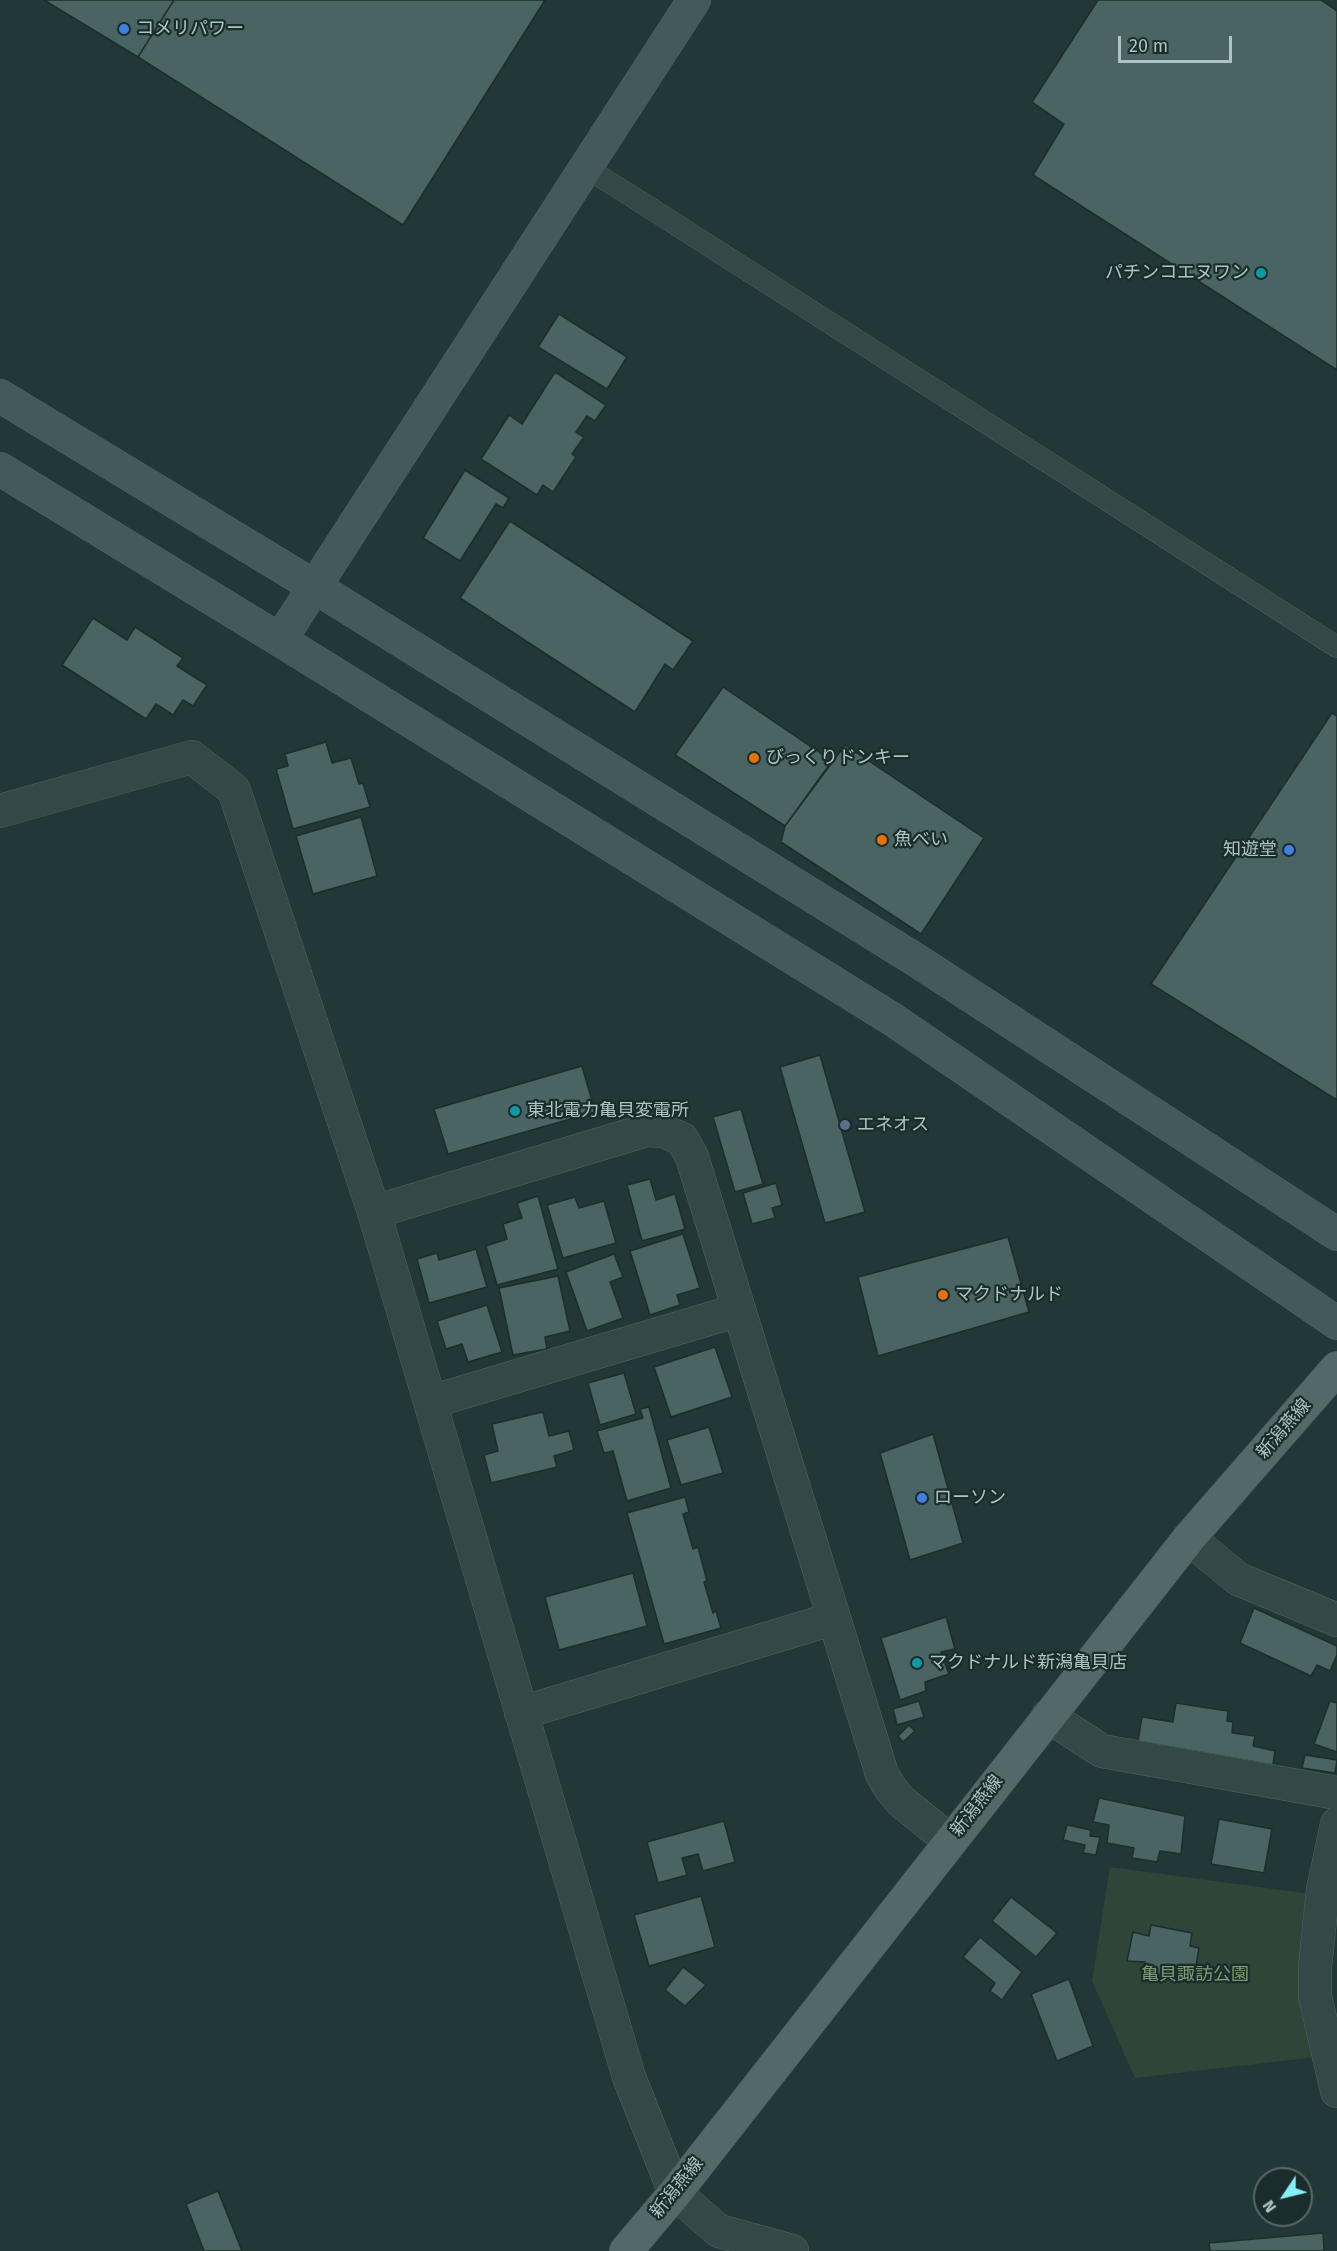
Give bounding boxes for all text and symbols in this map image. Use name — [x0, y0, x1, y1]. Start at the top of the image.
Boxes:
place label: コメリパワー — [136, 18, 244, 40]
marker: コメリパワー — [117, 22, 131, 36]
scale bar — [1121, 24, 1235, 62]
text: 20 m — [1129, 35, 1168, 57]
place label: パチンコエヌワン — [1105, 262, 1249, 284]
marker: パチンコエヌワン — [1254, 266, 1268, 280]
place label: びっくりドンキー — [766, 747, 910, 769]
marker: びっくりドンキー — [747, 751, 761, 765]
place label: 魚べい — [894, 829, 948, 851]
marker: 魚べい — [875, 833, 889, 847]
place label: 知遊堂 — [1223, 839, 1277, 861]
marker: 知遊堂 — [1282, 843, 1296, 857]
place label: 東北電力亀貝変電所 — [527, 1100, 689, 1122]
marker: 東北電力亀貝変電所 — [508, 1104, 522, 1118]
place label: エネオス — [857, 1114, 929, 1136]
marker: エネオス — [838, 1118, 852, 1132]
place label: マクドナルド — [955, 1284, 1063, 1306]
marker: マクドナルド — [936, 1288, 950, 1302]
street label: 新潟燕線 — [1252, 1395, 1316, 1463]
place label: ローソン — [934, 1487, 1006, 1509]
marker: ローソン — [915, 1491, 929, 1505]
place label: マクドナルド新潟亀貝店 — [929, 1652, 1127, 1674]
marker: マクドナルド新潟亀貝店 — [910, 1656, 924, 1670]
street label: 新潟燕線 — [946, 1771, 1008, 1841]
park label: 亀貝諏訪公園 — [1141, 1964, 1249, 1986]
street label: 新潟燕線 — [646, 2153, 708, 2223]
north arrow — [1253, 2167, 1313, 2227]
text: N — [1259, 2197, 1280, 2216]

